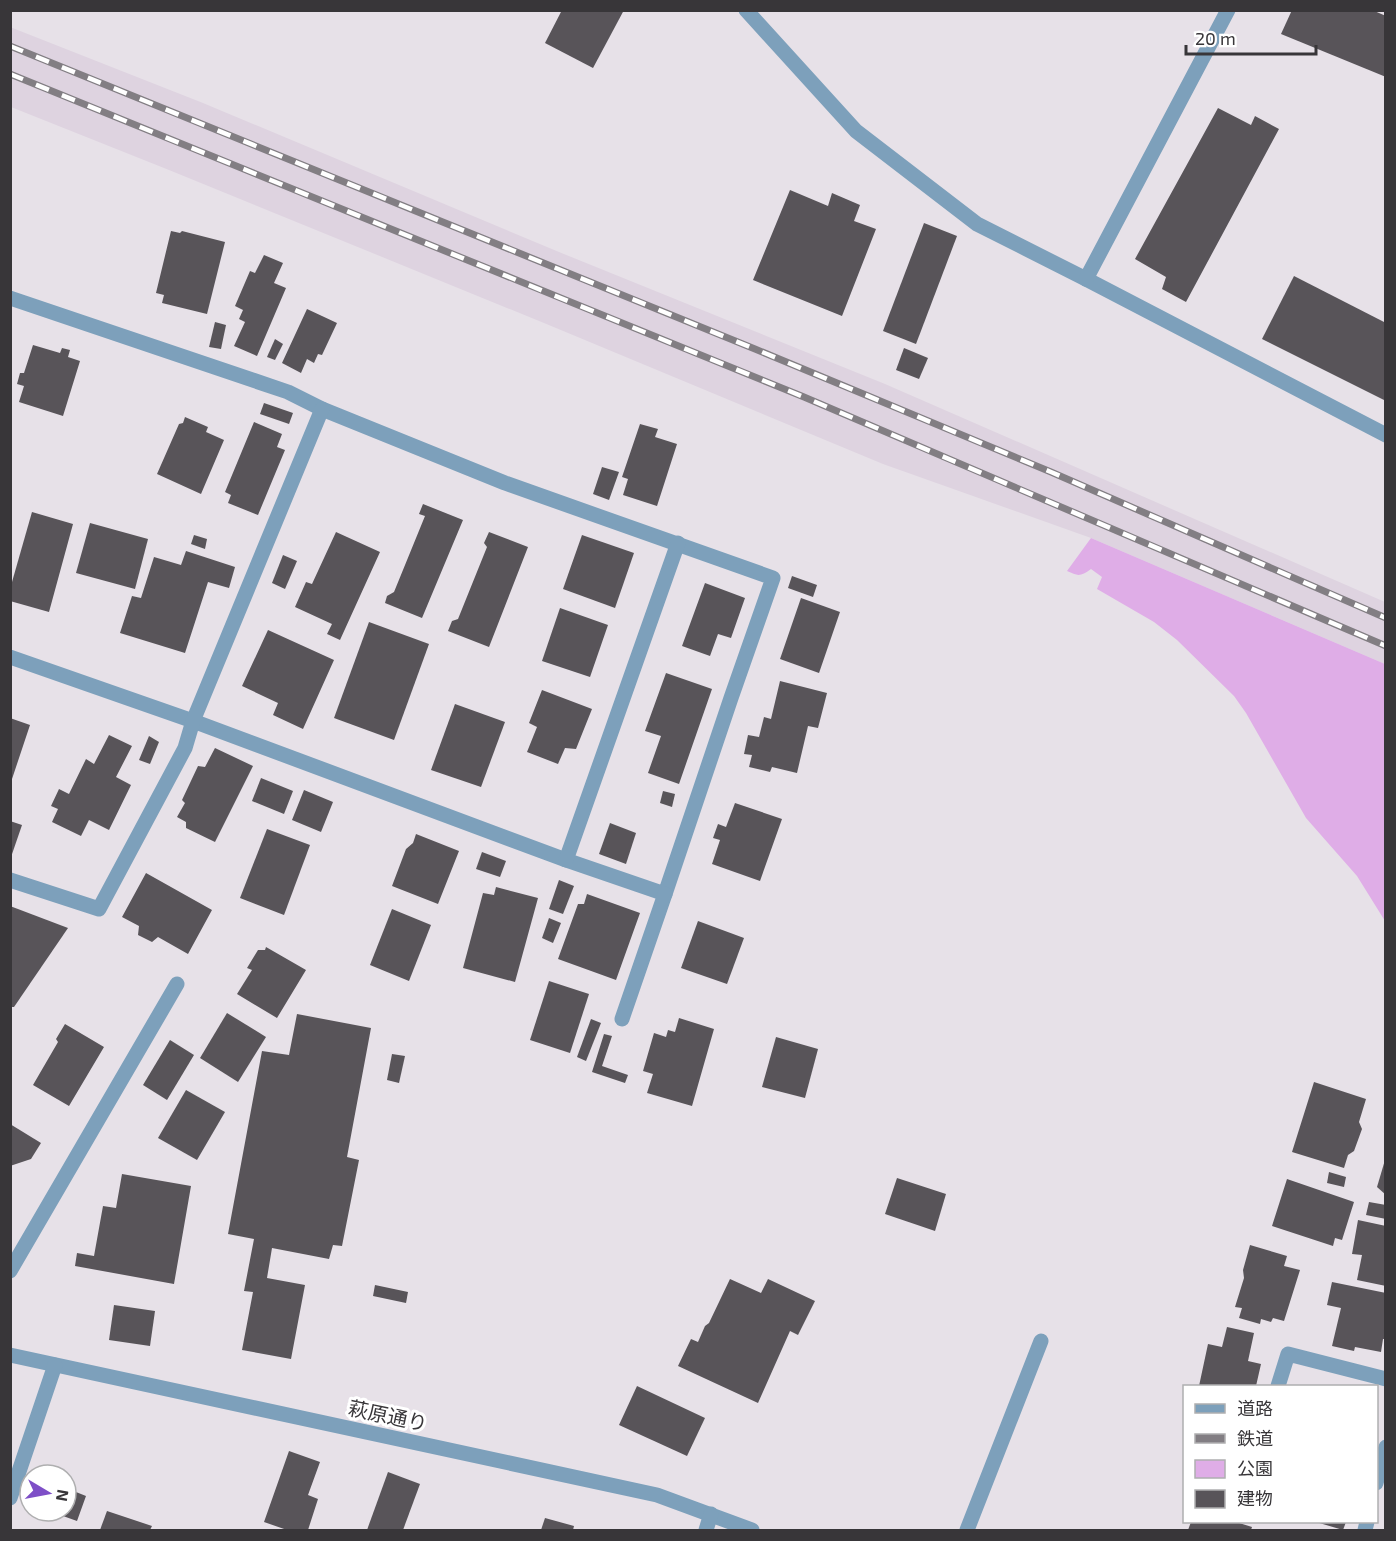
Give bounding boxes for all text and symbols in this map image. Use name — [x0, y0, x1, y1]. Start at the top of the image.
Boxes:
scale bar — [1186, 18, 1316, 56]
text: 20 m — [1195, 27, 1236, 49]
legend — [1183, 1385, 1378, 1523]
street label: 萩原通り — [346, 1395, 430, 1435]
text: 道路 — [1237, 1397, 1273, 1419]
text: 鉄道 — [1237, 1427, 1273, 1449]
text: 公園 — [1237, 1457, 1273, 1479]
north arrow — [18, 1463, 78, 1523]
text: 建物 — [1237, 1487, 1273, 1509]
text: N — [53, 1488, 74, 1503]

